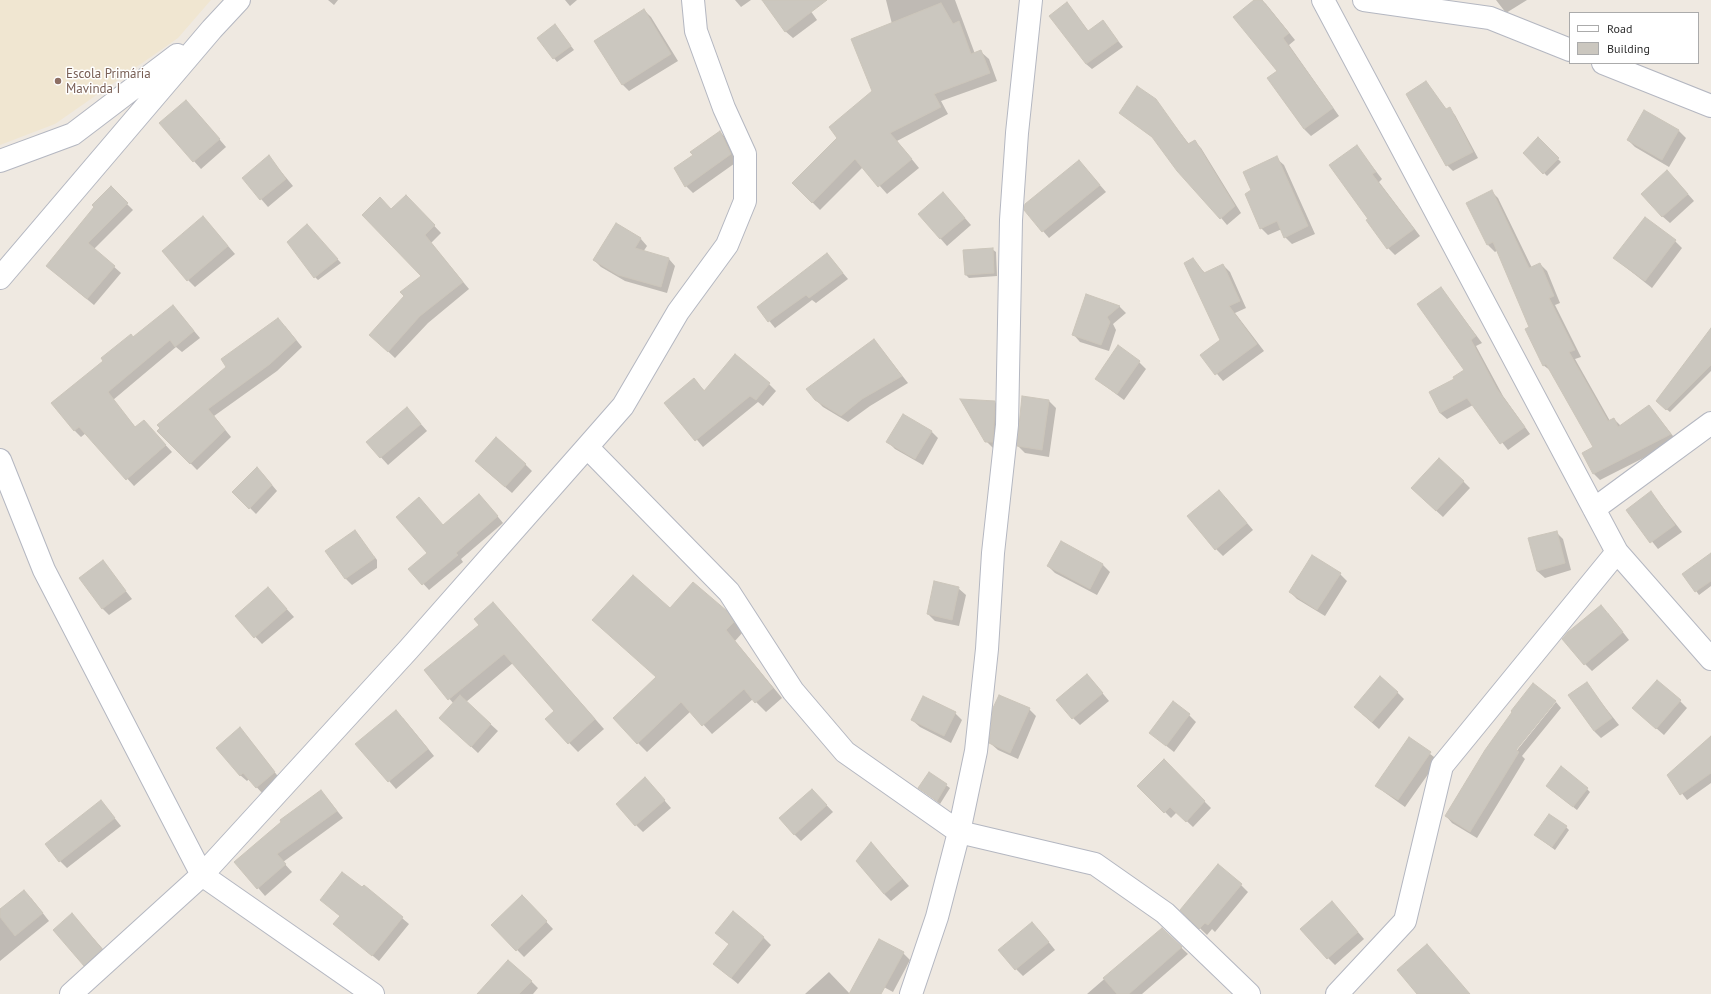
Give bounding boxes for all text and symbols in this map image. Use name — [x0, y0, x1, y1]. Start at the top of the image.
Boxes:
legend — [1569, 12, 1699, 64]
text: Road — [1607, 21, 1632, 36]
text: Building — [1607, 41, 1650, 56]
place label: Escola Primária Mavinda I — [66, 66, 151, 97]
marker: Escola Primária Mavinda I — [53, 76, 63, 86]

